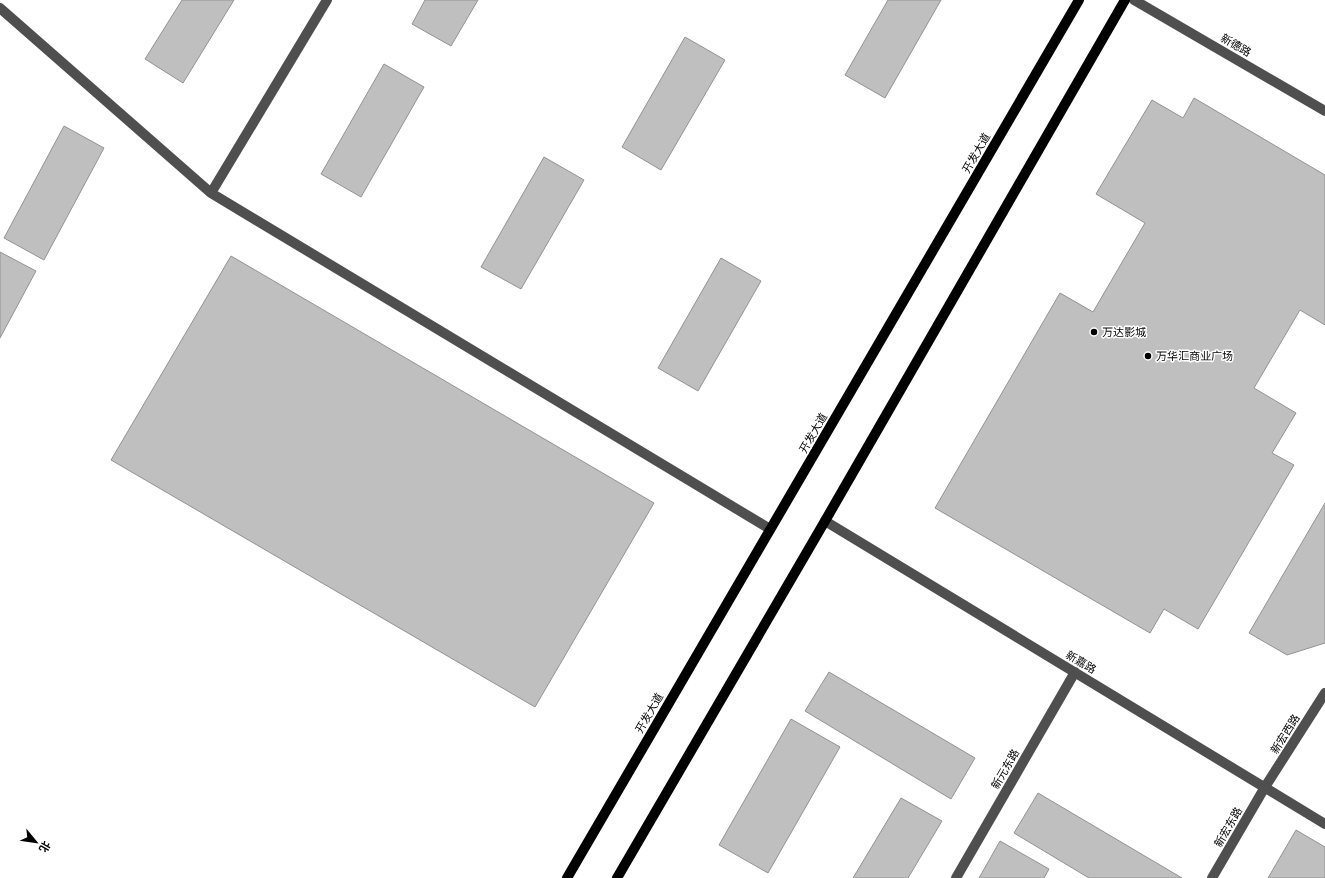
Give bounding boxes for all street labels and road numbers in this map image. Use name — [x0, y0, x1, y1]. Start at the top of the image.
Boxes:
street label: 新德路 — [1218, 31, 1254, 59]
street label: 开发大道 — [959, 130, 993, 176]
street label: 开发大道 — [796, 410, 830, 456]
street label: 新嘉路 — [1063, 648, 1099, 676]
street label: 开发大道 — [632, 690, 666, 736]
street label: 新宏西路 — [1267, 712, 1303, 756]
street label: 新元东路 — [988, 746, 1022, 792]
street label: 新宏东路 — [1211, 804, 1245, 850]

